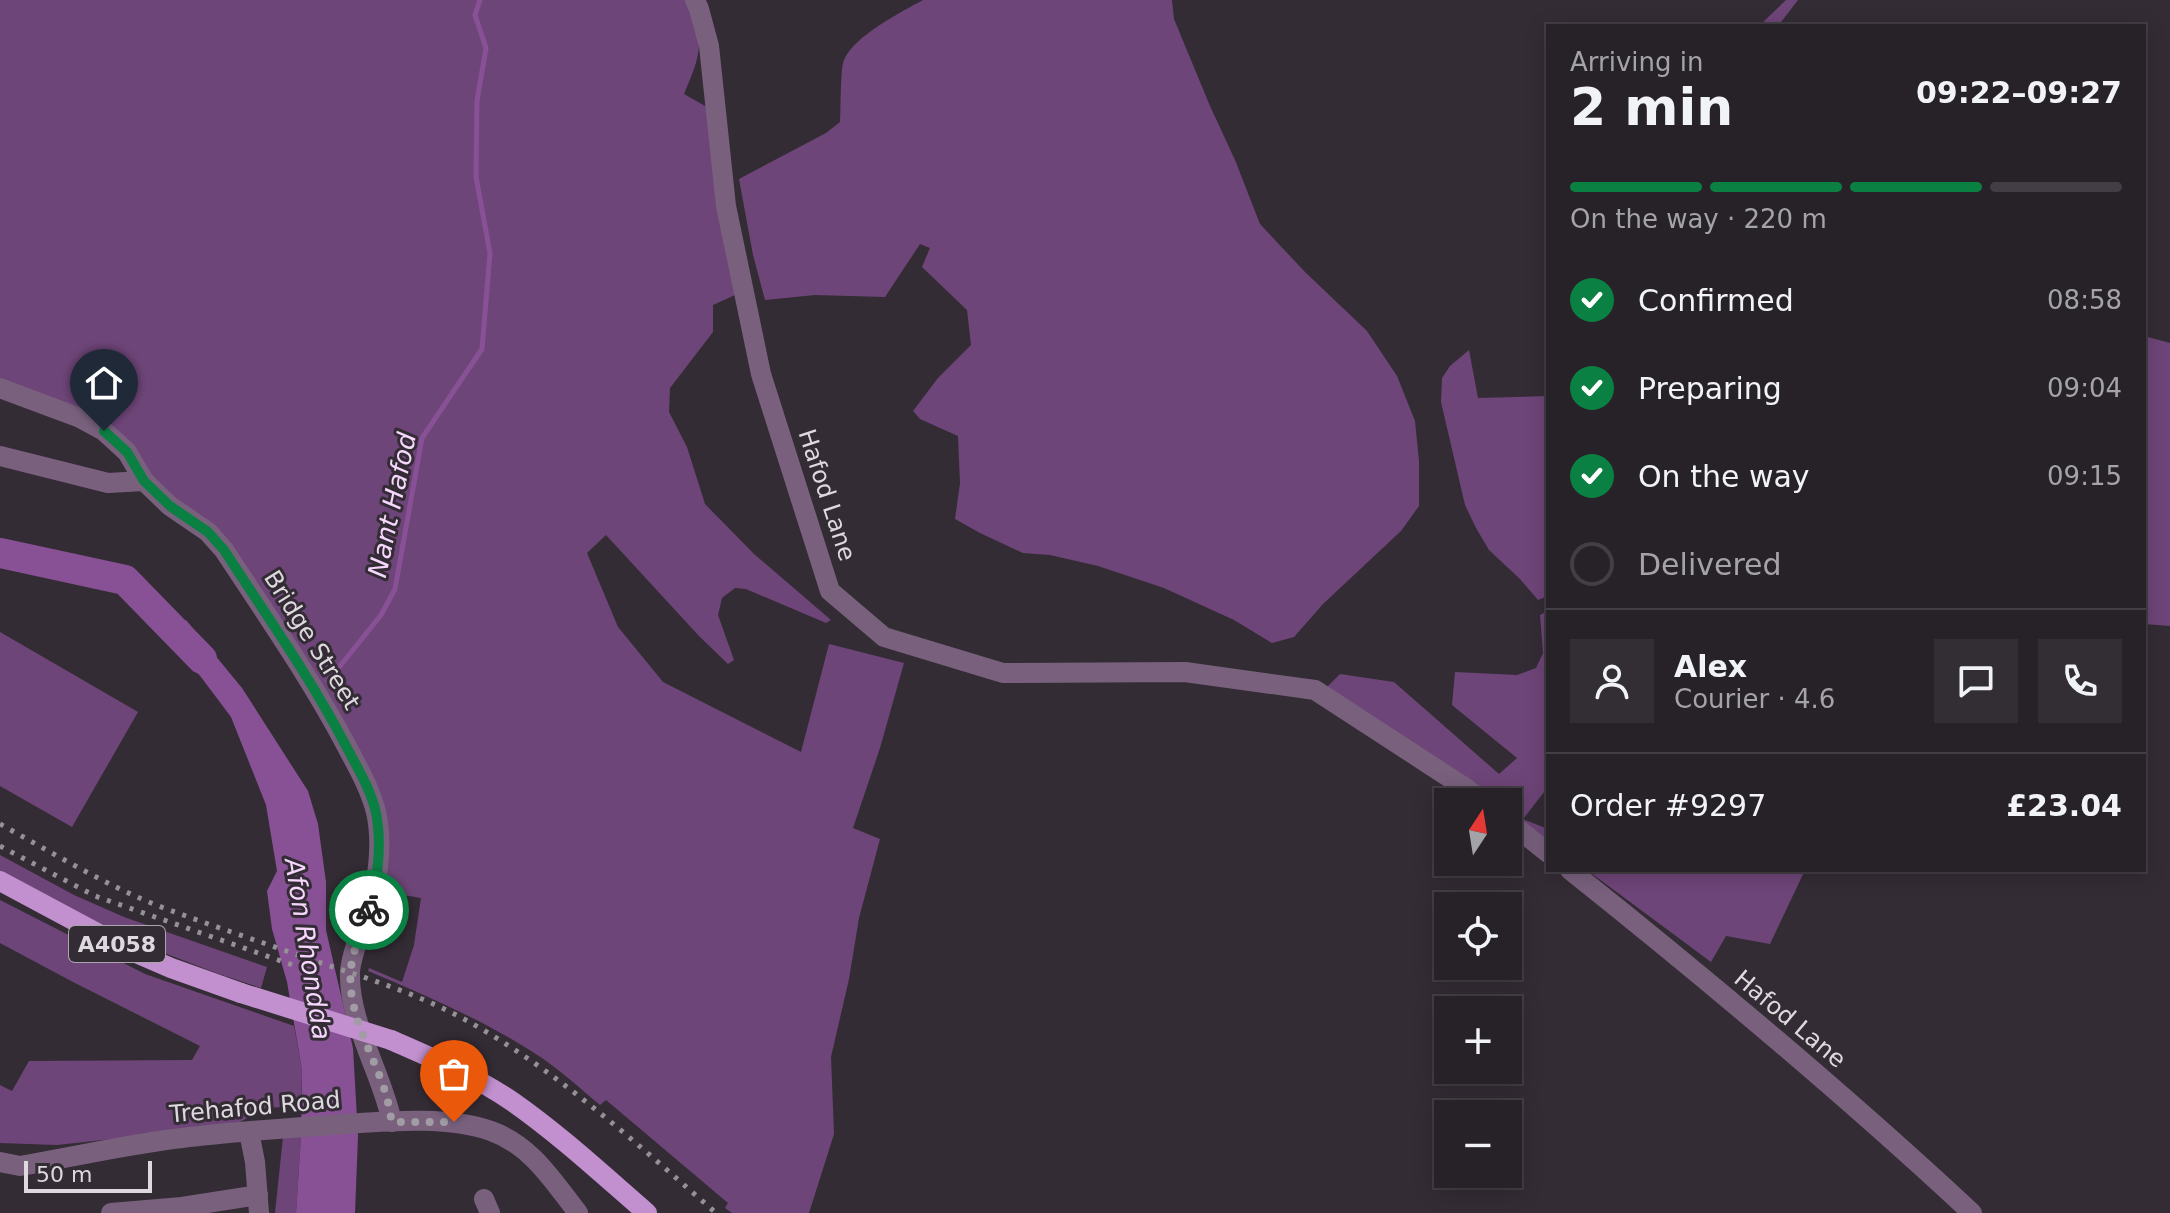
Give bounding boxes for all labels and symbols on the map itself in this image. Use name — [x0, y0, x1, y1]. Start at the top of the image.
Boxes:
pin — [70, 349, 138, 431]
street label: Hafod Lane — [793, 426, 861, 564]
water label: Nant Hafod — [362, 429, 422, 580]
street label: Bridge Street — [258, 565, 366, 715]
north arrow — [1434, 788, 1522, 876]
water label: Afon Rhondda — [279, 854, 337, 1042]
courier — [329, 870, 409, 950]
road number: A4058 — [69, 926, 165, 962]
street label: Hafod Lane — [1729, 964, 1851, 1074]
pin — [420, 1040, 488, 1122]
street label: Trehafod Road — [167, 1086, 342, 1129]
scale bar — [24, 1157, 152, 1193]

